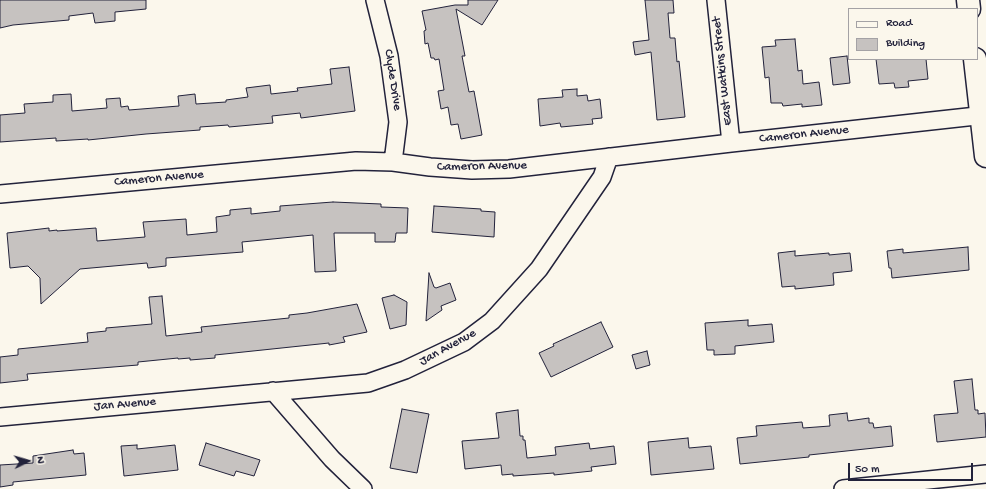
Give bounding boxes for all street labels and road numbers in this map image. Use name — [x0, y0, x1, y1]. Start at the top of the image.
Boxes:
street label: East Watkins Street — [710, 16, 736, 126]
street label: Clyde Drive — [379, 48, 405, 112]
street label: Cameron Avenue — [758, 123, 850, 147]
street label: Cameron Avenue — [437, 158, 527, 176]
street label: Cameron Avenue — [114, 167, 204, 191]
street label: Jan Avenue — [417, 326, 479, 370]
street label: Jan Avenue — [93, 395, 157, 415]

